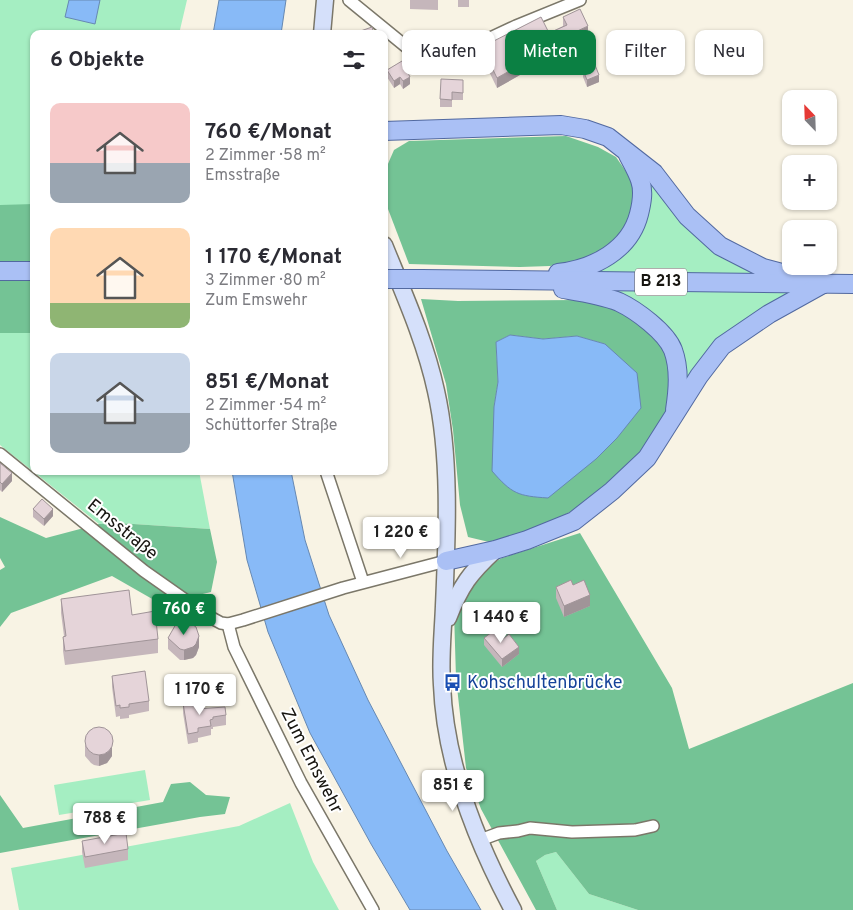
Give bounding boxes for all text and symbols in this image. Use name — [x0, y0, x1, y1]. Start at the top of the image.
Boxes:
chip: Kaufen — [402, 30, 495, 75]
chip: Mieten — [505, 30, 596, 75]
chip: Filter — [606, 30, 685, 75]
chip: Neu — [695, 30, 763, 75]
icon: filters — [340, 46, 368, 74]
text: 6 Objekte — [50, 47, 145, 74]
north arrow — [782, 90, 838, 145]
map controls — [782, 90, 837, 275]
text: 760 €/Monat — [205, 119, 332, 146]
icon: home — [90, 123, 150, 183]
text: 2 Zimmer · 58 m² — [205, 146, 326, 166]
button: + — [782, 155, 837, 210]
text: Emsstraße — [205, 166, 280, 186]
button: − — [782, 220, 837, 275]
text: 1 170 €/Monat — [205, 244, 342, 271]
icon: home — [90, 248, 150, 308]
road number: B 213 — [635, 268, 687, 296]
text: 3 Zimmer · 80 m² — [205, 271, 326, 291]
text: Zum Emswehr — [205, 291, 307, 311]
text: 851 €/Monat — [205, 369, 329, 396]
icon: home — [90, 373, 150, 433]
text: 2 Zimmer · 54 m² — [205, 396, 326, 416]
text: Schüttorfer Straße — [205, 416, 337, 436]
street label: Emsstraße — [82, 494, 162, 566]
pin: 1 220 € — [355, 516, 447, 559]
text: 1 220 € — [374, 523, 428, 543]
pin: 760 € — [149, 594, 219, 636]
text: 760 € — [163, 600, 205, 620]
pin: 1 440 € — [455, 602, 547, 644]
text: 1 440 € — [473, 608, 529, 628]
place label: Kohschultenbrücke — [467, 672, 622, 695]
bus stop icon: Kohschultenbrücke — [443, 673, 463, 693]
pin: 1 170 € — [154, 674, 246, 716]
text: 1 170 € — [175, 680, 225, 700]
street label: Zum Emswehr — [275, 704, 347, 818]
pin: 851 € — [418, 770, 488, 812]
text: 851 € — [433, 776, 473, 796]
pin: 788 € — [70, 802, 140, 845]
text: 788 € — [84, 809, 126, 829]

